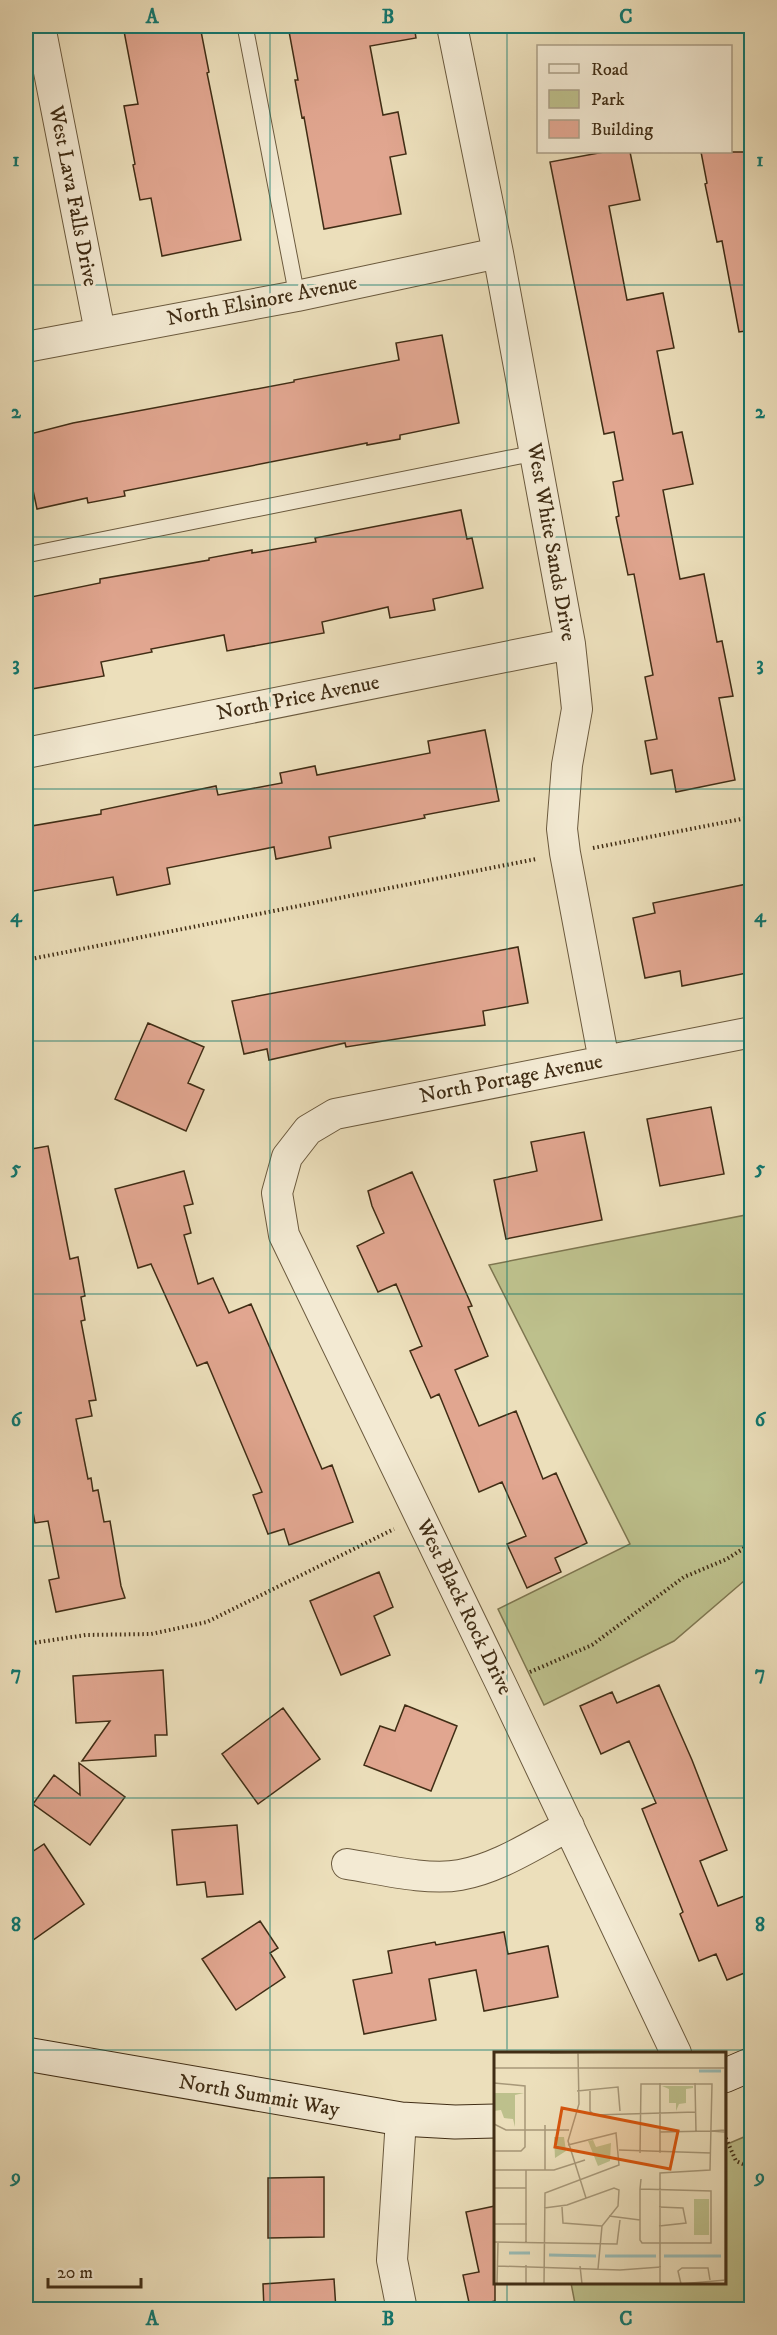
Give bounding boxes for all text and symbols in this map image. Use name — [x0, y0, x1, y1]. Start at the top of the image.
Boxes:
text: A — [145, 5, 160, 30]
text: B — [382, 5, 394, 30]
text: C — [619, 5, 633, 30]
legend — [537, 45, 732, 153]
text: Road — [591, 59, 628, 81]
text: Park — [591, 89, 625, 111]
street label: West Lava Falls Drive — [43, 102, 103, 289]
text: Building — [591, 119, 653, 141]
text: 1 — [12, 148, 20, 173]
text: 1 — [756, 148, 764, 173]
street label: North Elsinore Avenue — [165, 270, 360, 332]
text: 2 — [11, 400, 22, 425]
text: 2 — [755, 400, 766, 425]
street label: West White Sands Drive — [521, 440, 581, 643]
text: 3 — [12, 652, 20, 677]
text: 3 — [756, 652, 764, 677]
street label: North Price Avenue — [214, 669, 382, 727]
text: 4 — [10, 904, 23, 929]
text: 4 — [754, 904, 767, 929]
street label: North Portage Avenue — [417, 1048, 605, 1110]
text: 5 — [10, 1156, 21, 1181]
text: 5 — [754, 1156, 765, 1181]
text: 6 — [11, 1408, 23, 1433]
text: 6 — [755, 1408, 767, 1433]
street label: West Black Rock Drive — [410, 1514, 518, 1699]
text: 7 — [11, 1661, 21, 1686]
text: 7 — [755, 1661, 765, 1686]
text: 8 — [11, 1913, 21, 1938]
text: 8 — [755, 1913, 765, 1938]
inset map — [494, 2052, 726, 2284]
street label: North Summit Way — [176, 2069, 343, 2123]
text: 9 — [9, 2165, 21, 2190]
text: 9 — [753, 2165, 765, 2190]
scale bar — [48, 2251, 141, 2289]
text: 20 m — [57, 2262, 93, 2284]
text: A — [145, 2307, 160, 2332]
text: B — [382, 2307, 394, 2332]
text: C — [619, 2307, 633, 2332]

